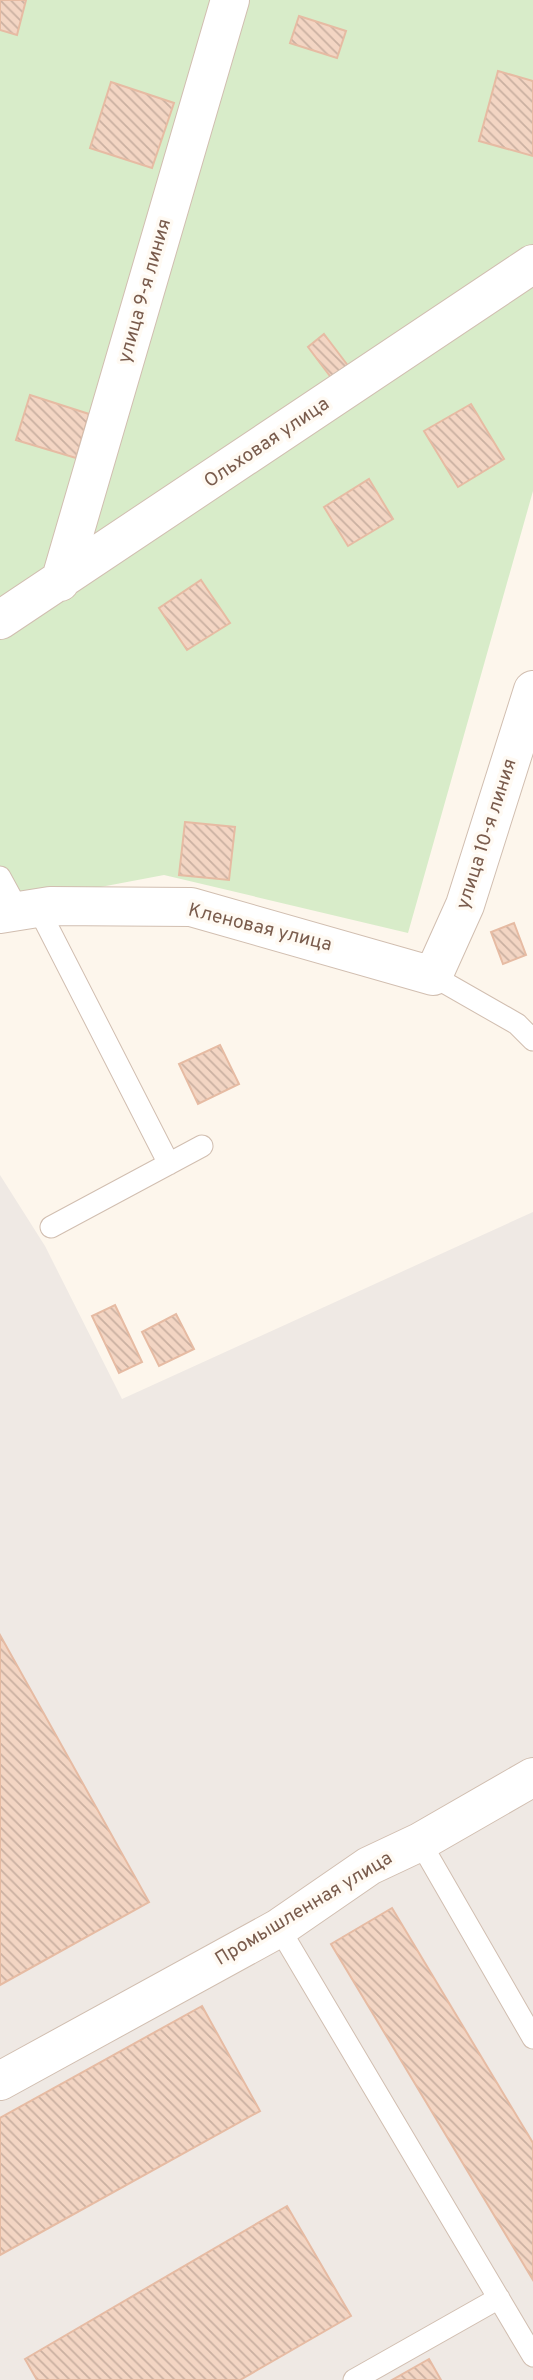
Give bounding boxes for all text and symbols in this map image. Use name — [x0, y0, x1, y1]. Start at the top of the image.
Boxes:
street label: улица 9-я линия — [113, 216, 177, 366]
street label: Ольховая улица — [200, 392, 334, 494]
street label: улица 10-я линия — [451, 756, 523, 912]
street label: Кленовая улица — [186, 899, 334, 957]
street label: Промышленная улица — [211, 1847, 397, 1971]

